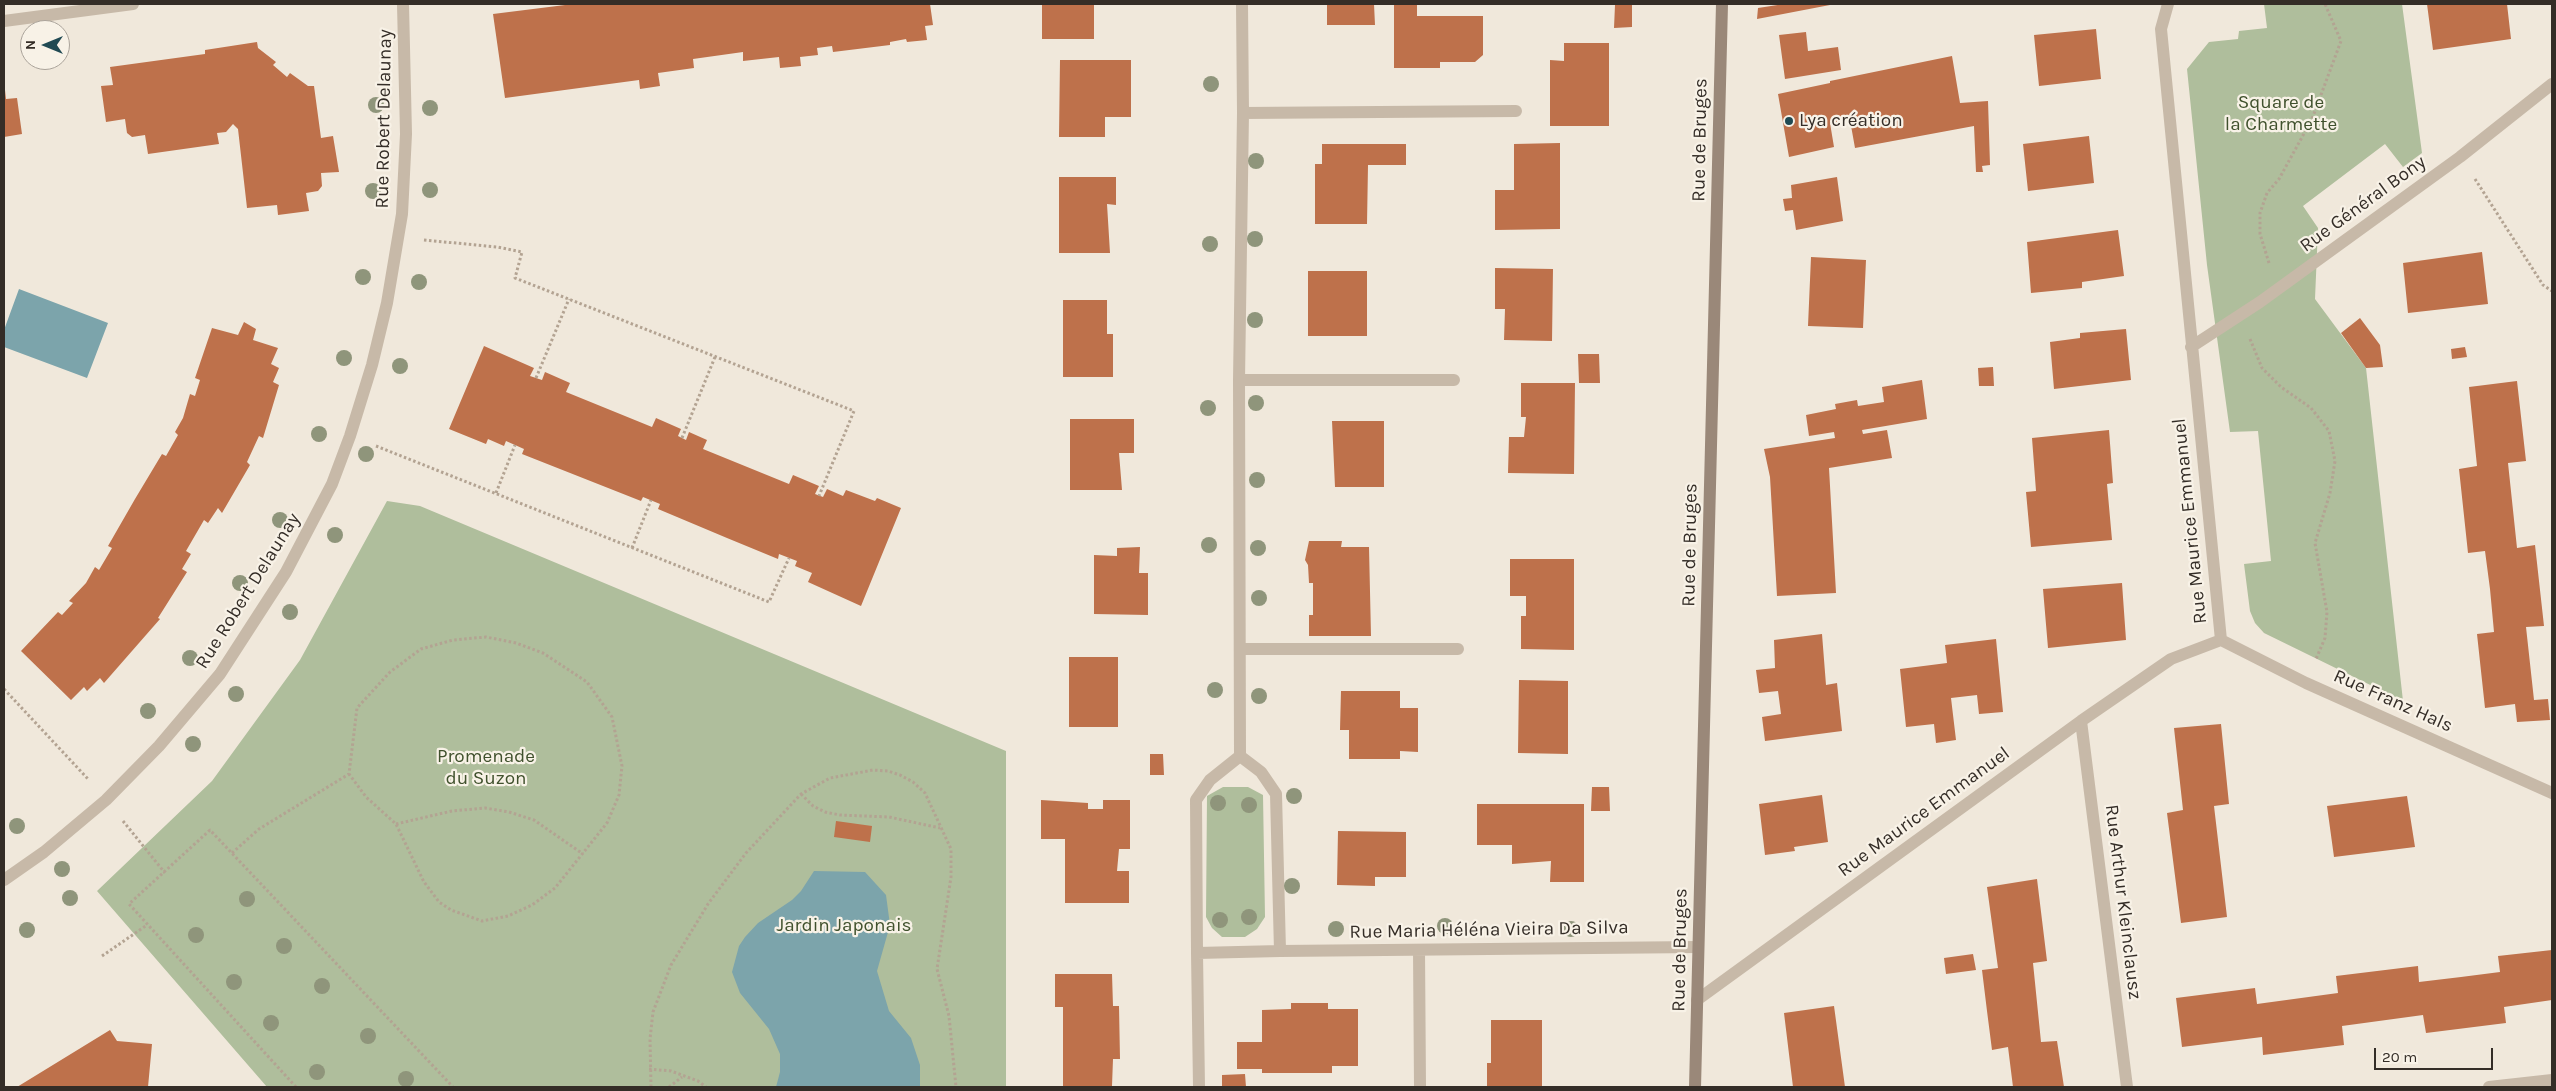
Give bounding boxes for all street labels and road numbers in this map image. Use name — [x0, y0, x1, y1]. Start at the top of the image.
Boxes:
street label: Rue Robert Delaunay — [371, 29, 397, 209]
street label: Rue de Bruges — [1688, 78, 1712, 202]
street label: Rue Général Bony — [2296, 151, 2430, 257]
street label: Rue Maurice Emmanuel — [2168, 417, 2212, 625]
street label: Rue de Bruges — [1678, 483, 1702, 607]
street label: Rue Robert Delaunay — [191, 509, 305, 673]
street label: Rue Franz Hals — [2330, 665, 2456, 737]
street label: Rue Maurice Emmanuel — [1834, 742, 2014, 882]
street label: Rue Arthur Kleinclausz — [2100, 803, 2146, 1001]
street label: Rue de Bruges — [1668, 888, 1692, 1012]
street label: Rue Maria Héléna Vieira Da Silva — [1349, 916, 1629, 944]

